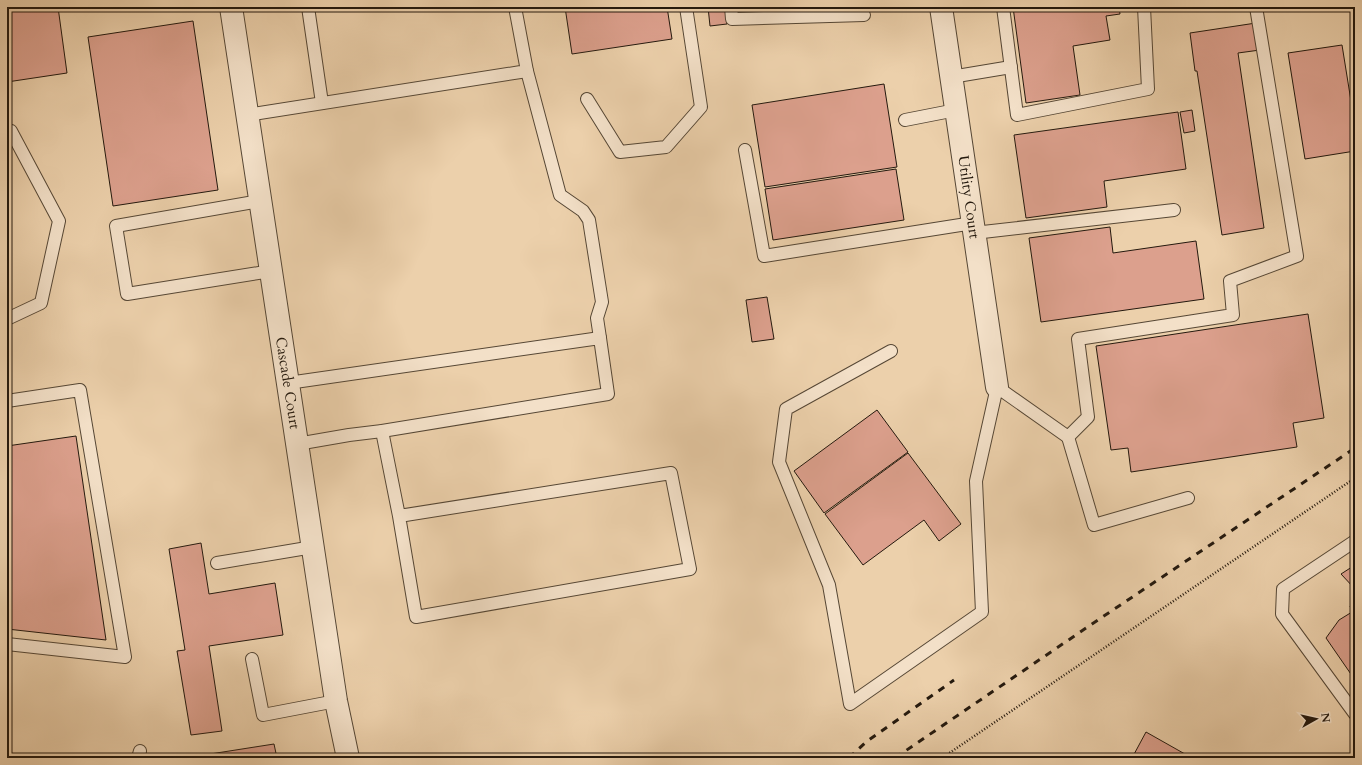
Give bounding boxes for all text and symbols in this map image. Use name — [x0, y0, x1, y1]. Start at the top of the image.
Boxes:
street label: Utility Court — [953, 154, 985, 240]
street label: Cascade Court — [271, 335, 305, 431]
north arrow — [1296, 699, 1336, 739]
text: N — [1317, 712, 1334, 724]

